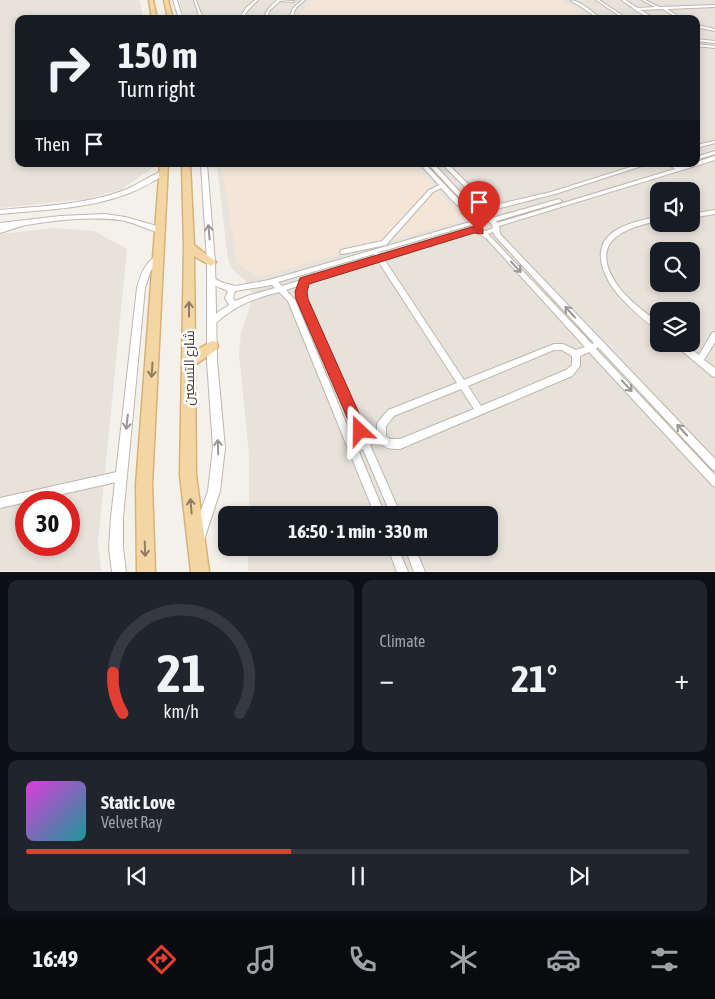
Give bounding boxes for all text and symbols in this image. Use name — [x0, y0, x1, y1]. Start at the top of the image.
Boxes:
icon: right — [35, 35, 100, 100]
text: 150 m — [118, 35, 197, 75]
text: Turn right — [118, 76, 195, 102]
icon: arrive — [80, 130, 108, 158]
text: Then — [35, 133, 70, 155]
pin — [458, 181, 500, 232]
map controls — [650, 182, 700, 352]
button: sound — [650, 182, 700, 232]
icon: arrive — [465, 188, 493, 216]
one-way arrow — [204, 225, 214, 241]
button: search — [650, 242, 700, 292]
one-way arrow — [510, 261, 522, 273]
one-way arrow — [184, 301, 194, 317]
button: layers — [650, 302, 700, 352]
one-way arrow — [564, 305, 576, 318]
street label: شارع التسعين — [181, 330, 198, 406]
one-way arrow — [147, 361, 156, 377]
one-way arrow — [621, 380, 633, 392]
position arrow — [333, 404, 385, 456]
one-way arrow — [122, 414, 132, 430]
one-way arrow — [676, 424, 688, 436]
one-way arrow — [213, 439, 223, 456]
speed limit sign: 30 — [15, 491, 80, 556]
one-way arrow — [186, 498, 196, 514]
text: 16:50 · 1 min · 330 m — [288, 520, 428, 542]
one-way arrow — [140, 541, 149, 557]
text: Climate — [380, 632, 425, 650]
text: 21 — [156, 643, 205, 703]
text: 21° — [511, 657, 557, 700]
text: − — [380, 663, 394, 695]
text: + — [674, 663, 689, 695]
text: km/h — [163, 701, 198, 722]
text: Static Love — [101, 791, 175, 813]
text: Velvet Ray — [101, 813, 162, 831]
icon: previous — [123, 862, 151, 890]
icon: pause — [344, 862, 372, 890]
icon: next — [565, 862, 593, 890]
icon: directions — [144, 942, 179, 977]
icon: music — [244, 942, 279, 977]
icon: phone — [345, 942, 380, 977]
icon: climate — [446, 942, 481, 977]
icon: car — [546, 942, 581, 977]
icon: filters — [647, 942, 682, 977]
text: 16:49 — [33, 946, 78, 972]

